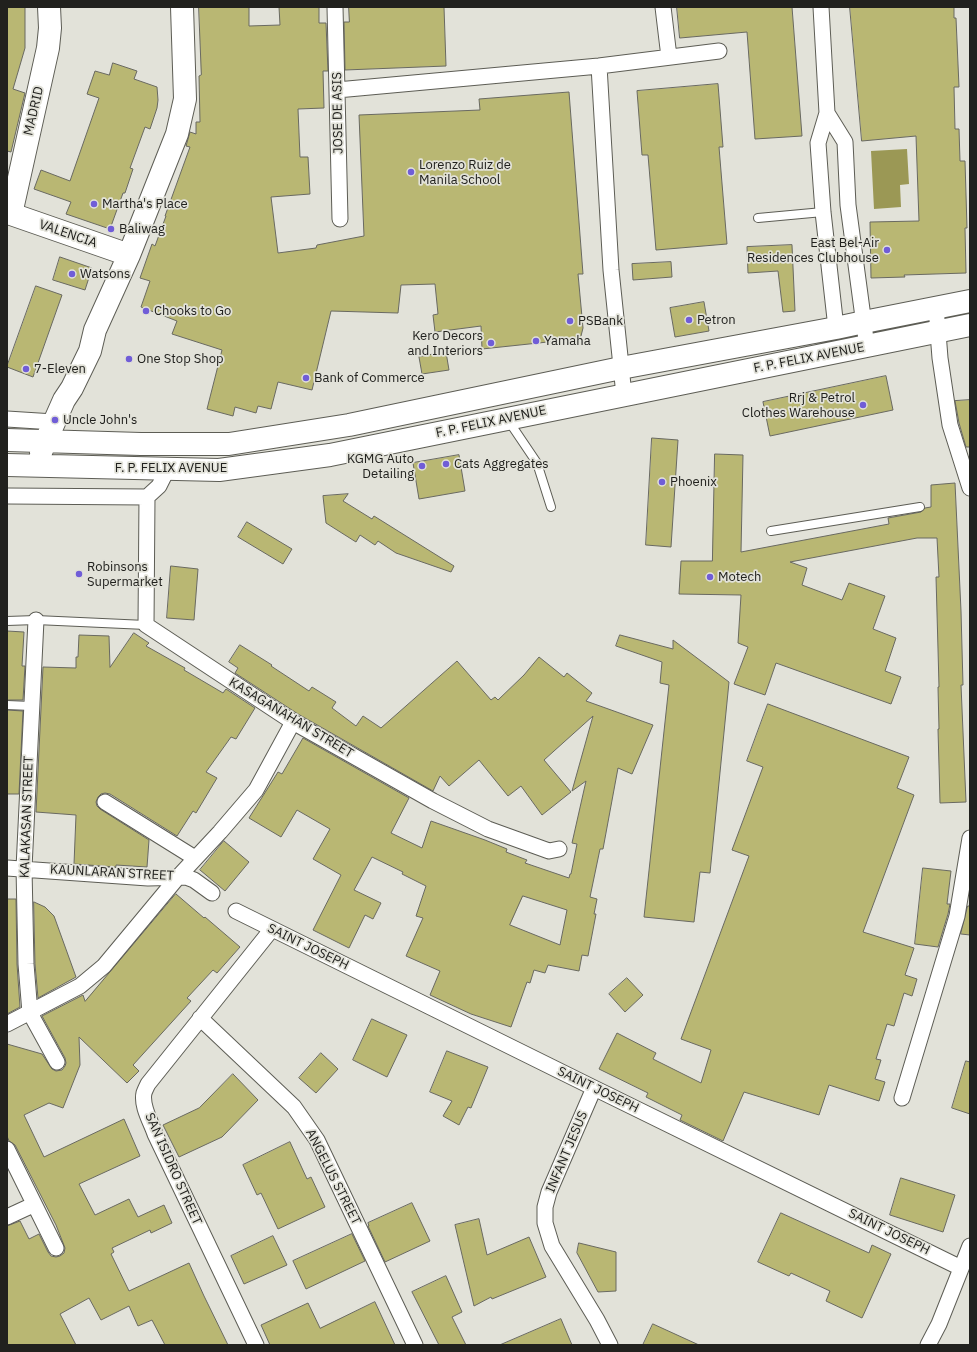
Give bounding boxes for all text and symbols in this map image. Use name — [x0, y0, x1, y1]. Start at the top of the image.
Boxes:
street label: JOSE DE ASIS — [329, 72, 347, 154]
street label: MADRID — [21, 85, 47, 137]
place label: Lorenzo Ruiz de Manila School — [419, 157, 511, 188]
marker: Lorenzo Ruiz de Manila School — [406, 167, 416, 177]
place label: Martha's Place — [102, 196, 188, 212]
marker: Martha's Place — [89, 199, 99, 209]
street label: VALENCIA — [37, 217, 99, 251]
place label: Baliwag — [119, 221, 165, 237]
marker: Baliwag — [106, 224, 116, 234]
place label: East Bel-Air Residences Clubhouse — [747, 235, 879, 266]
marker: East Bel-Air Residences Clubhouse — [882, 245, 892, 255]
place label: Watsons — [80, 266, 130, 282]
marker: Watsons — [67, 269, 77, 279]
place label: Chooks to Go — [154, 303, 231, 319]
marker: Chooks to Go — [141, 306, 151, 316]
place label: Petron — [697, 312, 736, 328]
place label: PSBank — [578, 313, 623, 329]
marker: Petron — [684, 315, 694, 325]
marker: PSBank — [565, 316, 575, 326]
place label: Kero Decors and Interiors — [407, 328, 483, 359]
place label: Yamaha — [544, 333, 591, 349]
marker: Yamaha — [531, 336, 541, 346]
marker: Kero Decors and Interiors — [486, 338, 496, 348]
street label: F. P. FELIX AVENUE — [752, 340, 866, 376]
place label: One Stop Shop — [137, 351, 224, 367]
marker: One Stop Shop — [124, 354, 134, 364]
place label: 7-Eleven — [34, 361, 86, 377]
marker: 7-Eleven — [21, 364, 31, 374]
place label: Bank of Commerce — [314, 370, 425, 386]
marker: Bank of Commerce — [301, 373, 311, 383]
place label: Rrj & Petrol Clothes Warehouse — [742, 390, 855, 421]
marker: Rrj & Petrol Clothes Warehouse — [858, 400, 868, 410]
street label: F. P. FELIX AVENUE — [434, 403, 548, 441]
place label: Uncle John's — [63, 412, 137, 428]
marker: Uncle John's — [50, 415, 60, 425]
place label: KGMG Auto Detailing — [347, 451, 414, 482]
place label: Cats Aggregates — [454, 456, 549, 472]
marker: Cats Aggregates — [441, 459, 451, 469]
street label: F. P. FELIX AVENUE — [115, 460, 227, 476]
marker: KGMG Auto Detailing — [417, 461, 427, 471]
place label: Phoenix — [670, 474, 717, 490]
marker: Phoenix — [657, 477, 667, 487]
place label: Robinsons Supermarket — [87, 559, 163, 590]
marker: Robinsons Supermarket — [74, 569, 84, 579]
place label: Motech — [718, 569, 761, 585]
marker: Motech — [705, 572, 715, 582]
street label: KASAGANAHAN STREET — [226, 675, 356, 761]
street label: KALAKASAN STREET — [17, 756, 37, 878]
street label: KAUNLARAN STREET — [50, 862, 174, 884]
street label: SAINT JOSEPH — [265, 921, 351, 973]
street label: SAINT JOSEPH — [555, 1064, 641, 1116]
street label: INFANT JESUS — [543, 1109, 591, 1195]
street label: SAN ISIDRO STREET — [141, 1111, 205, 1227]
street label: ANGELUS STREET — [302, 1126, 364, 1228]
street label: SAINT JOSEPH — [846, 1206, 932, 1258]

